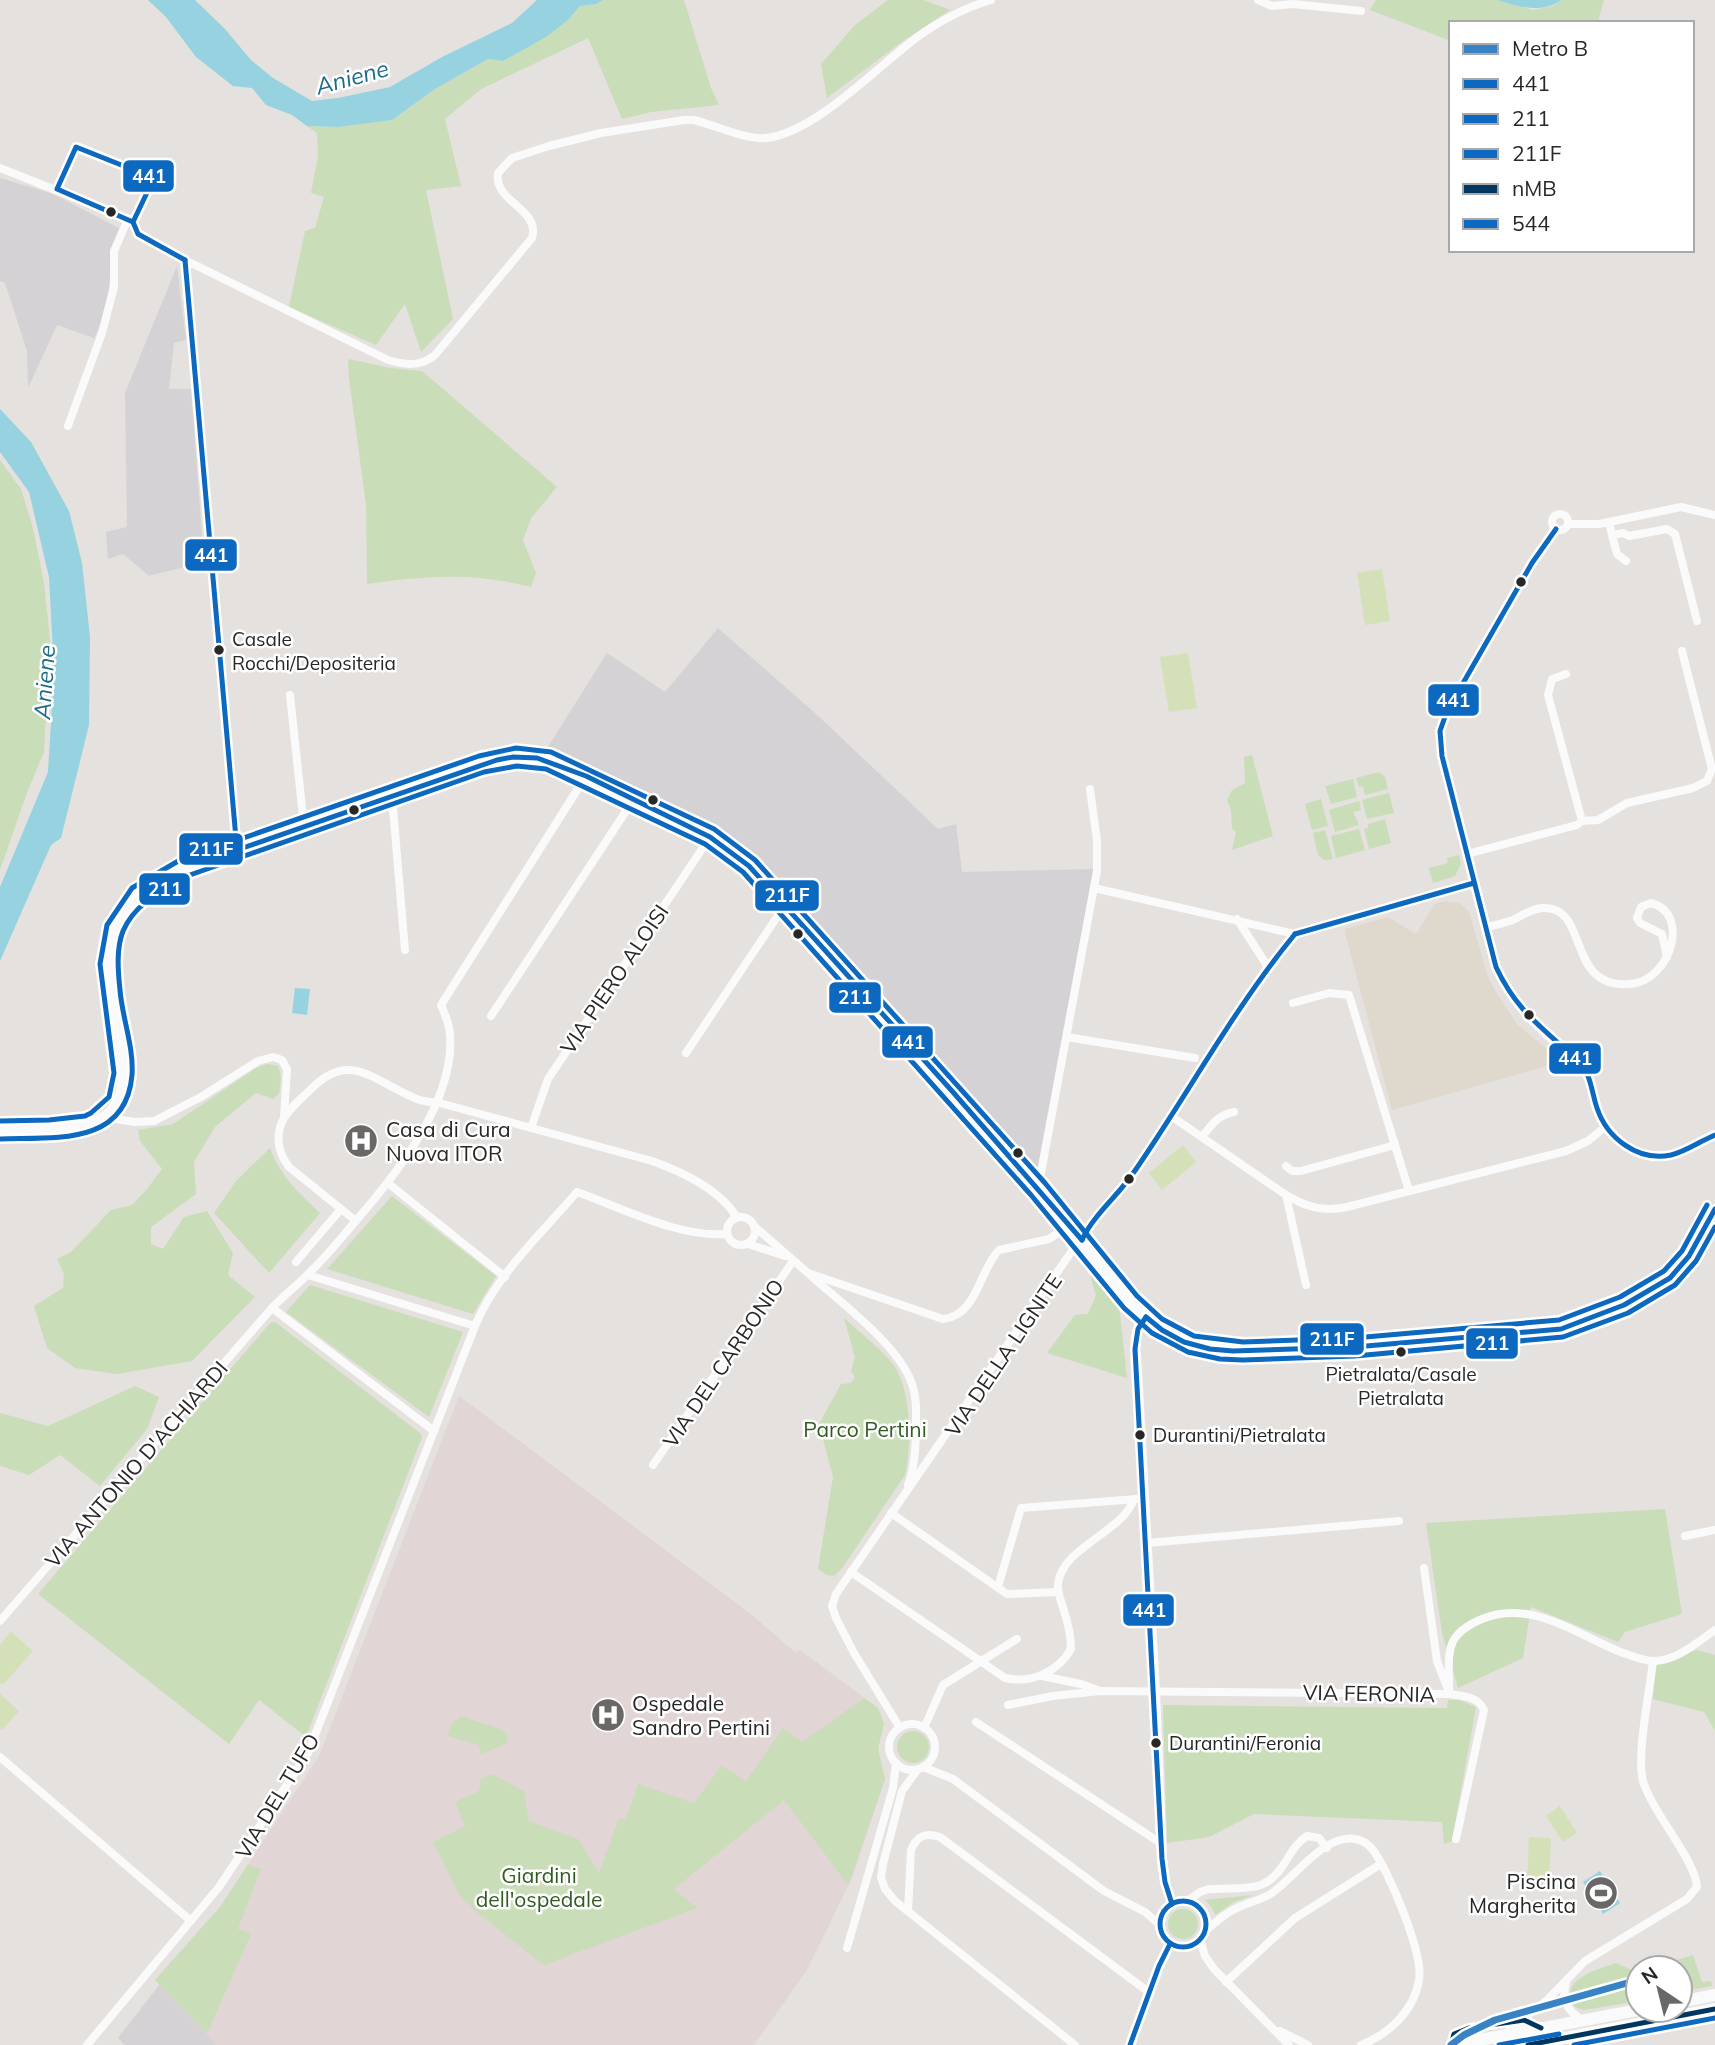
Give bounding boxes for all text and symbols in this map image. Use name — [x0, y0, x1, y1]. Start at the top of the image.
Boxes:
legend — [1449, 21, 1694, 252]
text: Metro B — [1512, 35, 1588, 61]
water label: Aniene — [311, 53, 392, 101]
text: 441 — [1512, 70, 1550, 96]
text: 211 — [1512, 105, 1550, 131]
text: 211F — [1512, 140, 1562, 166]
line badge: 441 — [122, 159, 175, 193]
text: 441 — [132, 164, 166, 188]
text: nMB — [1512, 175, 1557, 201]
unlabelled marker — [104, 205, 118, 219]
text: 544 — [1512, 210, 1550, 236]
line badge: 441 — [184, 538, 238, 572]
text: 441 — [194, 543, 228, 567]
unlabelled marker — [1514, 575, 1528, 589]
place label: Casale Rocchi/Depositeria — [232, 627, 396, 675]
marker: Casale Rocchi/Depositeria — [212, 643, 226, 657]
water label: Aniene — [27, 644, 61, 721]
line badge: 441 — [1427, 683, 1480, 717]
text: 441 — [1436, 688, 1470, 712]
unlabelled marker — [646, 793, 660, 807]
unlabelled marker — [347, 803, 361, 817]
line badge: 211F — [178, 832, 244, 866]
text: 211F — [188, 837, 234, 861]
line badge: 211 — [138, 872, 191, 906]
text: 211 — [148, 877, 182, 901]
line badge: 211F — [754, 879, 820, 912]
text: 211F — [764, 883, 810, 907]
street label: VIA PIERO ALOISI — [554, 899, 674, 1059]
unlabelled marker — [791, 927, 805, 941]
line badge: 211 — [828, 981, 882, 1014]
text: 211 — [838, 985, 872, 1009]
unlabelled marker — [1522, 1008, 1536, 1022]
line badge: 441 — [881, 1025, 934, 1059]
text: 441 — [891, 1030, 925, 1054]
line badge: 441 — [1548, 1042, 1602, 1075]
text: 441 — [1558, 1046, 1592, 1070]
place label: Casa di Cura Nuova ITOR — [386, 1116, 511, 1166]
hospital icon: Casa di Cura Nuova ITOR — [342, 1122, 380, 1160]
unlabelled marker — [1011, 1146, 1025, 1160]
unlabelled marker — [1122, 1172, 1136, 1186]
street label: VIA DELLA LIGNITE — [939, 1269, 1067, 1441]
street label: VIA DEL CARBONIO — [657, 1274, 789, 1452]
line badge: 211F — [1299, 1322, 1365, 1356]
text: 211F — [1309, 1327, 1355, 1351]
line badge: 211 — [1465, 1327, 1519, 1360]
text: 211 — [1475, 1331, 1509, 1355]
marker: Pietralata/Casale Pietralata — [1394, 1345, 1408, 1359]
street label: VIA ANTONIO D'ACHIARDI — [39, 1355, 233, 1573]
place label: Pietralata/Casale Pietralata — [1325, 1362, 1477, 1410]
park label: Parco Pertini — [803, 1416, 927, 1442]
place label: Durantini/Pietralata — [1153, 1423, 1326, 1447]
marker: Durantini/Pietralata — [1133, 1428, 1147, 1442]
line badge: 441 — [1122, 1593, 1175, 1627]
text: 441 — [1132, 1598, 1166, 1622]
street label: VIA FERONIA — [1303, 1679, 1436, 1707]
place label: Ospedale Sandro Pertini — [632, 1690, 770, 1740]
hospital icon: Ospedale Sandro Pertini — [589, 1696, 627, 1734]
street label: VIA DEL TUFO — [229, 1729, 325, 1863]
place label: Durantini/Feronia — [1169, 1731, 1321, 1755]
marker: Durantini/Feronia — [1149, 1736, 1163, 1750]
park label: Giardini dell'ospedale — [476, 1862, 602, 1912]
place label: Piscina Margherita — [1469, 1868, 1576, 1918]
sports icon: Piscina Margherita — [1582, 1874, 1620, 1912]
north arrow — [1624, 1954, 1694, 2024]
text: N — [1636, 1961, 1662, 1989]

